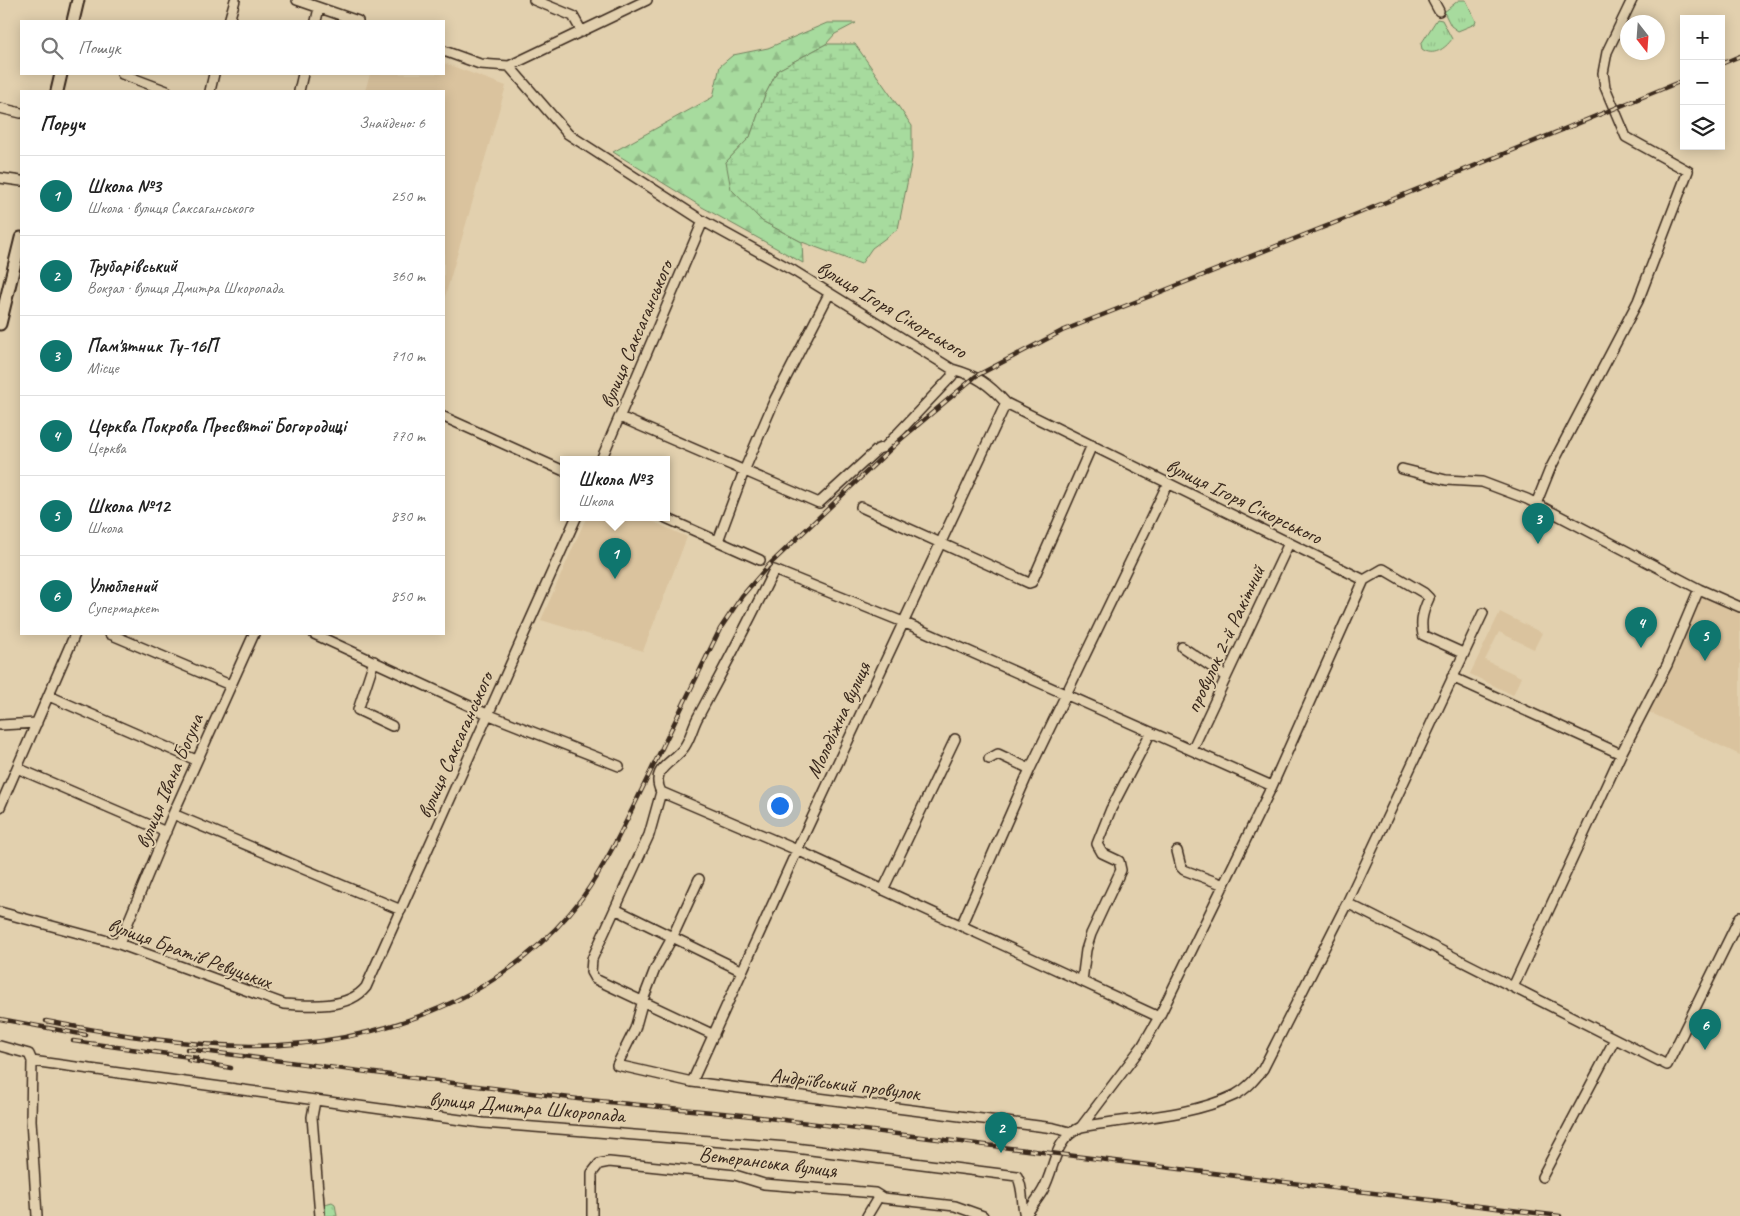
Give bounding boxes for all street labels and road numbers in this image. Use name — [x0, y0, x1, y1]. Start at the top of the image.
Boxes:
street label: вулиця Саксаганського — [593, 254, 680, 412]
street label: вулиця Ігоря Сікорського — [812, 254, 973, 365]
street label: вулиця Ігоря Сікорського — [1162, 452, 1328, 551]
street label: провулок 2-й Ракітний — [1179, 560, 1271, 717]
street label: Молодіжна вулиця — [800, 656, 877, 782]
street label: вулиця Саксаганського — [411, 665, 500, 822]
street label: вулиця Івана Богуна — [129, 709, 210, 852]
street label: вулиця Братів Ревуцьких — [105, 911, 277, 995]
street label: Андріївський провулок — [769, 1062, 924, 1106]
street label: вулиця Дмитра Шкоропада — [428, 1085, 628, 1129]
street label: Ветеранська вулиця — [698, 1141, 840, 1184]

